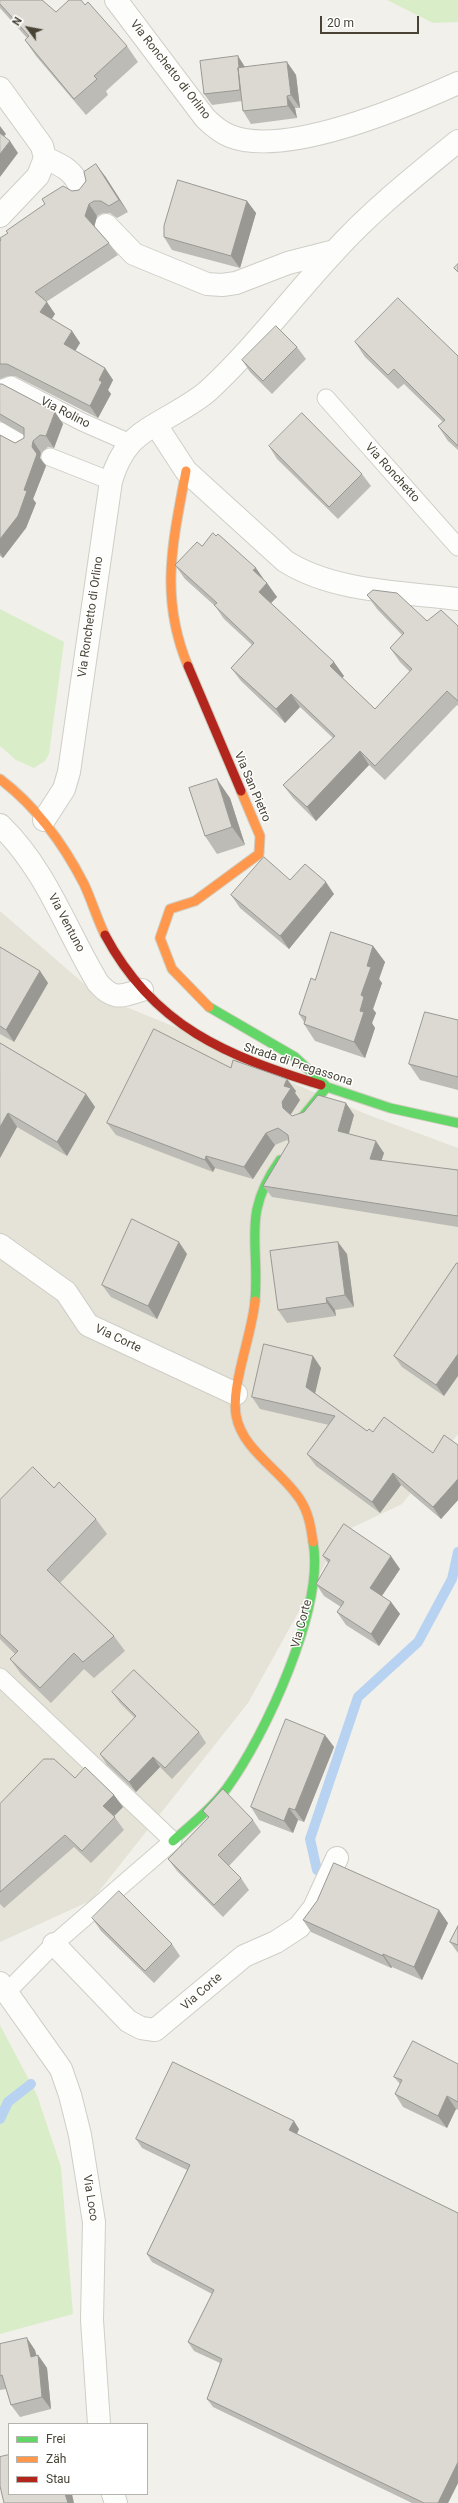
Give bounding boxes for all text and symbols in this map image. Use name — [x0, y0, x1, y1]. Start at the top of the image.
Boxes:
north arrow — [8, 8, 48, 48]
scale bar — [322, 8, 421, 34]
text: N — [10, 15, 25, 28]
text: 20 m — [327, 16, 354, 30]
street label: Via Ronchetto di Orlino — [127, 17, 213, 123]
street label: Via Rolino — [38, 394, 92, 432]
street label: Via Ronchetto — [362, 440, 422, 506]
street label: Via Ronchetto di Orlino — [75, 556, 107, 678]
street label: Via San Pietro — [231, 750, 273, 824]
street label: Via Ventuno — [45, 891, 87, 955]
street label: Strada di Pregassona — [242, 1041, 354, 1089]
street label: Via Corte — [93, 1322, 143, 1356]
street label: Via Corte — [289, 1598, 315, 1650]
street label: Via Corte — [179, 1970, 225, 2014]
street label: Via Loco — [79, 2174, 101, 2222]
legend — [8, 2423, 148, 2495]
text: Frei — [46, 2432, 66, 2446]
text: Zäh — [46, 2452, 66, 2466]
text: Stau — [46, 2472, 70, 2486]

